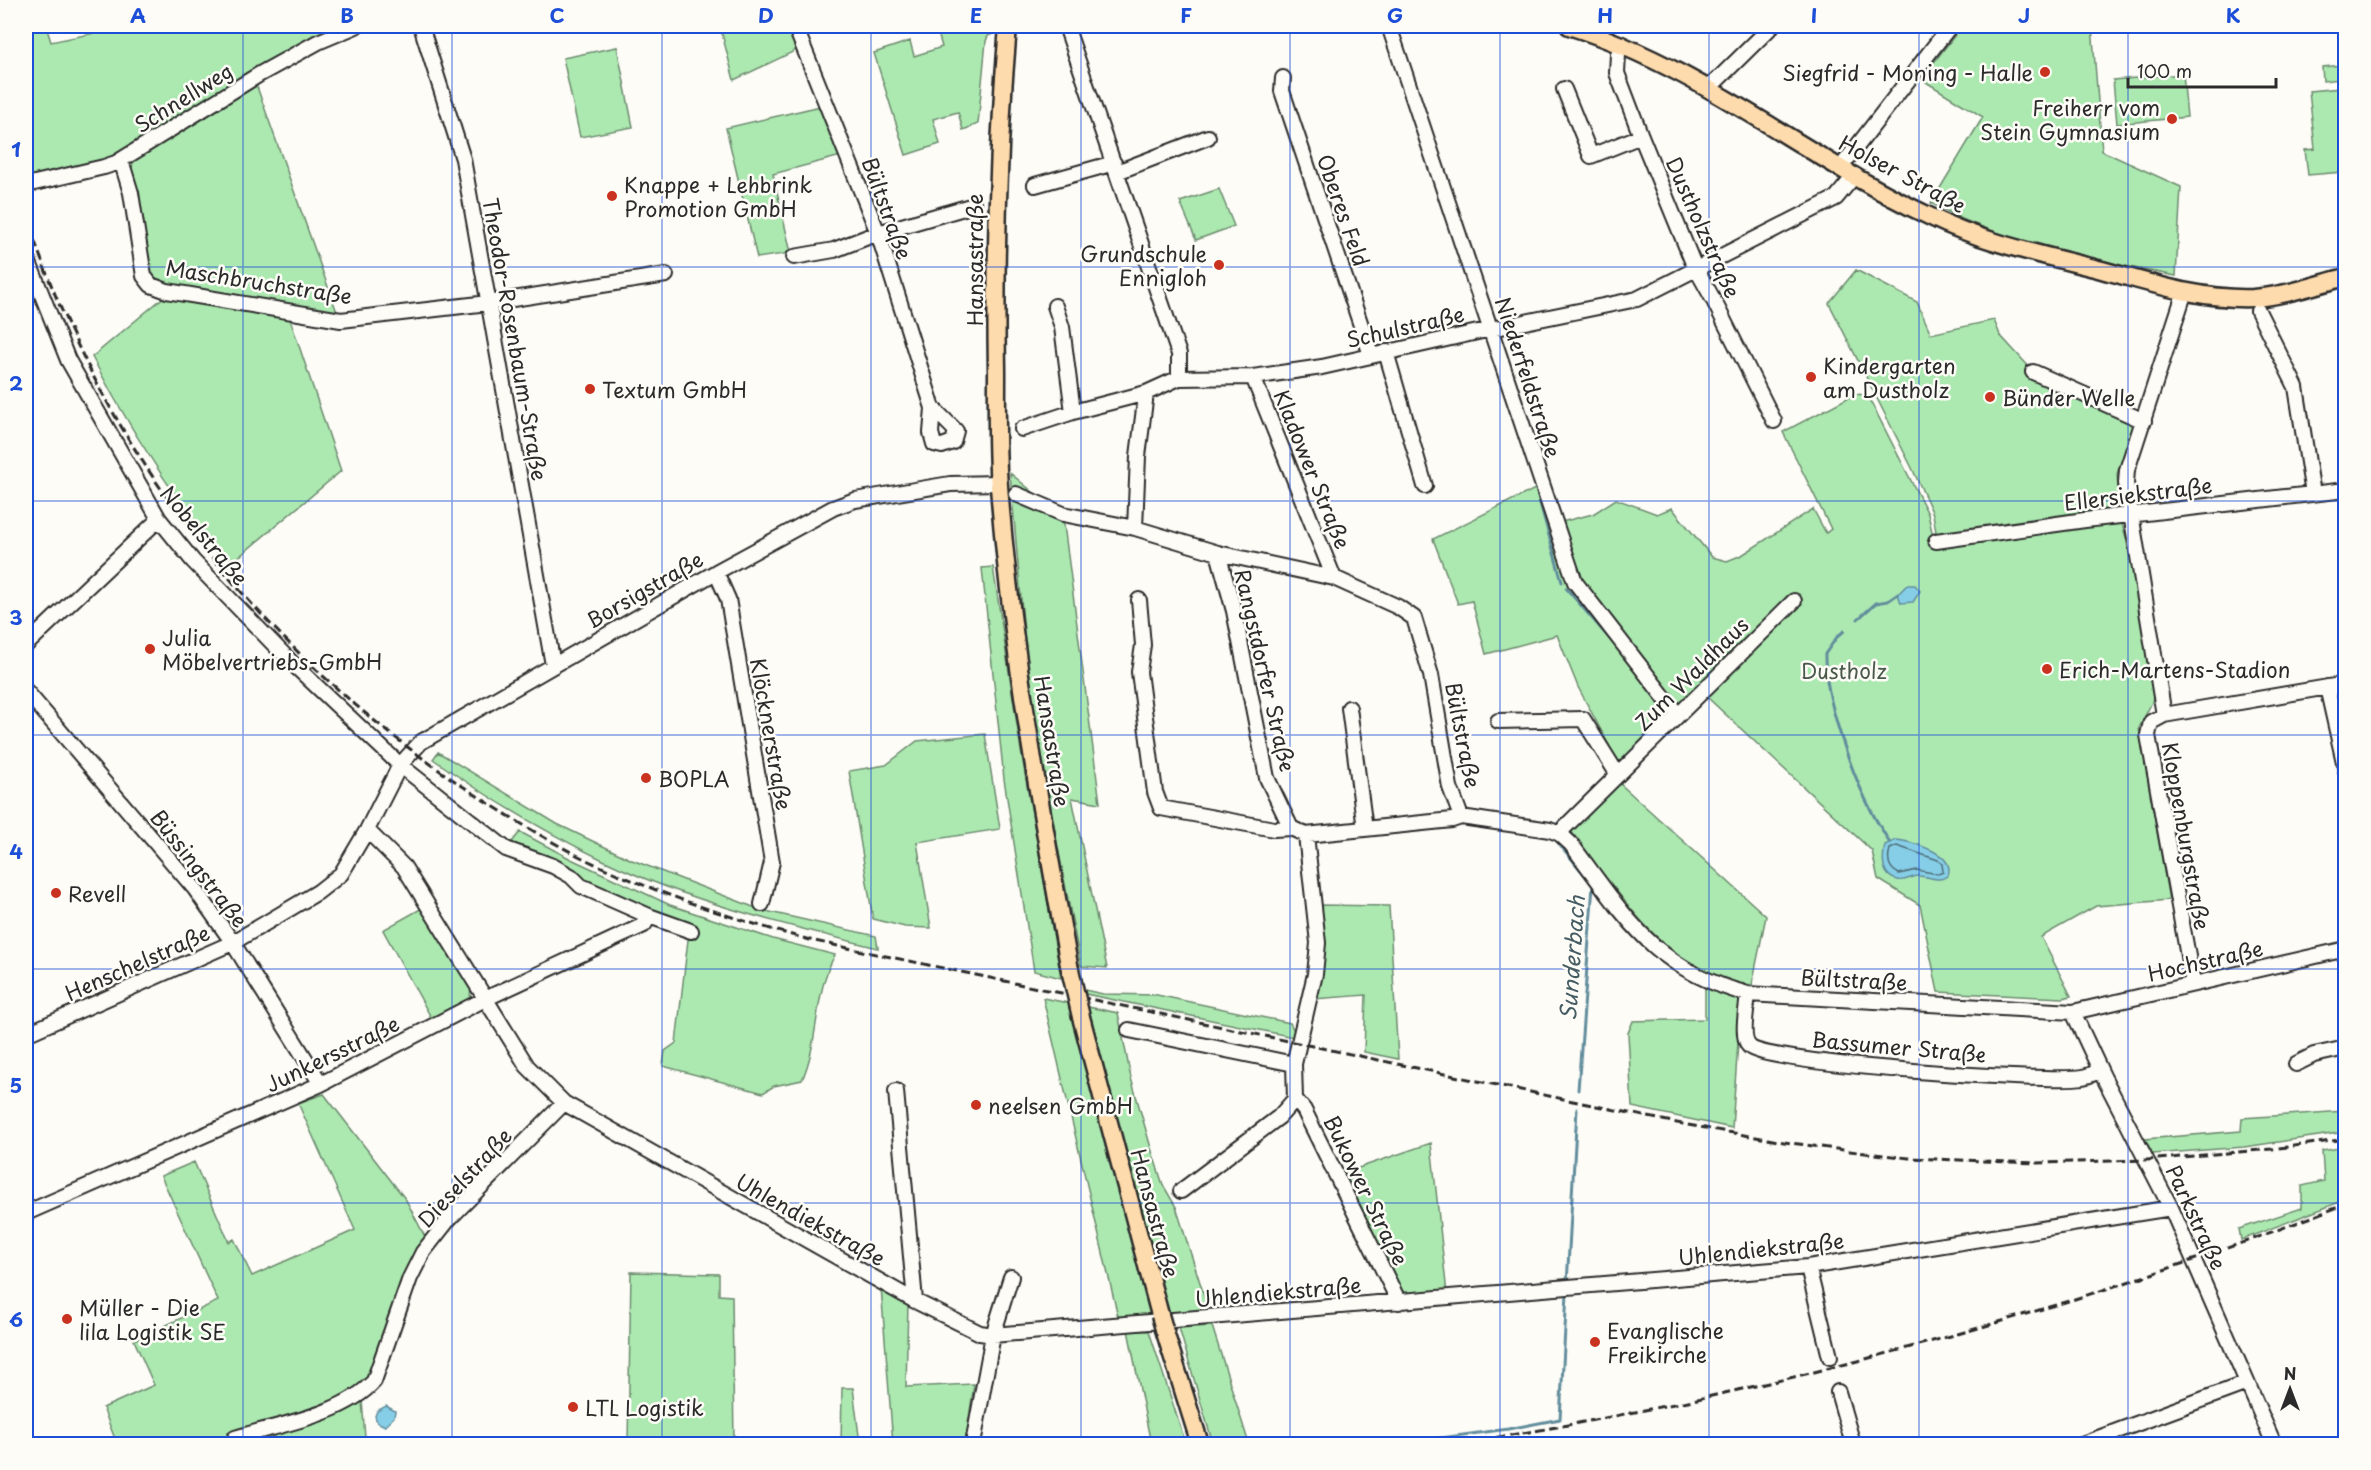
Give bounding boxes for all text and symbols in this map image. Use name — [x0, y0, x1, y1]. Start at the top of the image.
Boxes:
text: A — [130, 0, 146, 30]
text: B — [340, 0, 354, 30]
text: C — [549, 0, 565, 30]
text: D — [758, 0, 774, 30]
text: E — [970, 0, 982, 30]
text: F — [1180, 0, 1192, 30]
text: G — [1387, 0, 1403, 30]
text: H — [1597, 0, 1613, 30]
text: I — [1811, 0, 1817, 30]
text: J — [2018, 0, 2030, 30]
text: K — [2226, 0, 2241, 30]
scale bar — [2128, 51, 2276, 89]
street label: Schnellweg — [127, 54, 239, 140]
place label: Siegfrid - Moning - Halle — [1782, 56, 2033, 88]
text: 100 m — [2137, 57, 2192, 84]
marker: Siegfrid - Moning - Halle — [2038, 65, 2052, 79]
place label: Freiherr vom Stein Gymnasium — [1980, 91, 2160, 147]
marker: Freiherr vom Stein Gymnasium — [2165, 112, 2179, 126]
street label: Holser Straße — [1834, 126, 1972, 220]
text: 1 — [11, 134, 21, 164]
street label: Oberes Feld — [1310, 150, 1378, 270]
street label: Dustholzstraße — [1659, 151, 1749, 303]
street label: Bültstraße — [855, 152, 921, 264]
place label: Knappe + Lehbrink Promotion GmbH — [624, 168, 812, 224]
marker: Knappe + Lehbrink Promotion GmbH — [605, 189, 619, 203]
street label: Hansastraße — [958, 194, 990, 326]
street label: Theodor-Rosenbaum-Straße — [475, 195, 557, 483]
place label: Grundschule Ennigloh — [1080, 237, 1207, 293]
street label: Maschbruchstraße — [164, 250, 354, 312]
marker: Grundschule Ennigloh — [1212, 258, 1226, 272]
street label: Niederfeldstraße — [1488, 293, 1570, 461]
street label: Schulstraße — [1343, 297, 1467, 355]
place label: Kindergarten am Dustholz — [1823, 349, 1956, 405]
text: 2 — [9, 368, 23, 398]
marker: Kindergarten am Dustholz — [1804, 370, 1818, 384]
place label: Textum GmbH — [602, 373, 747, 405]
place label: Bünder Welle — [2002, 381, 2135, 413]
marker: Textum GmbH — [583, 382, 597, 396]
street label: Kladower Straße — [1266, 385, 1360, 553]
marker: Bünder Welle — [1983, 390, 1997, 404]
street label: Ellersiekstraße — [2062, 468, 2214, 518]
street label: Nobelstraße — [153, 478, 257, 592]
street label: Borsigstraße — [579, 542, 709, 636]
street label: Rangstdorfer Straße — [1227, 566, 1305, 774]
text: 3 — [9, 602, 23, 632]
street label: Zum Waldhaus — [1627, 609, 1755, 737]
place label: Julia Möbelvertriebs-GmbH — [162, 621, 382, 677]
marker: Julia Möbelvertriebs-GmbH — [143, 642, 157, 656]
place label: Erich-Martens-Stadion — [2059, 653, 2290, 685]
park label: Dustholz — [1801, 654, 1887, 686]
street label: Klöcknerstraße — [743, 655, 801, 813]
marker: Erich-Martens-Stadion — [2040, 662, 2054, 676]
street label: Hansastraße — [1027, 673, 1079, 809]
street label: Bültstraße — [1438, 679, 1490, 791]
street label: Kloppenburgstraße — [2155, 740, 2219, 932]
place label: BOPLA — [658, 762, 730, 794]
marker: BOPLA — [639, 771, 653, 785]
street label: Büssingstraße — [144, 802, 256, 934]
text: 4 — [9, 836, 23, 866]
place label: Revell — [68, 877, 126, 909]
marker: Revell — [49, 886, 63, 900]
water label: Sunderbach — [1550, 893, 1592, 1022]
street label: Henschelstraße — [59, 916, 215, 1008]
street label: Hochstraße — [2144, 931, 2266, 989]
street label: Bültstraße — [1800, 960, 1908, 998]
street label: Junkersstraße — [260, 1007, 404, 1099]
street label: Bassumer Straße — [1810, 1022, 1988, 1070]
text: 5 — [10, 1070, 22, 1100]
place label: neelsen GmbH — [988, 1089, 1133, 1121]
marker: neelsen GmbH — [969, 1098, 983, 1112]
street label: Bukower Straße — [1317, 1109, 1417, 1271]
street label: Dieselstraße — [409, 1120, 519, 1234]
street label: Hansastraße — [1123, 1145, 1189, 1281]
street label: Parkstraße — [2159, 1159, 2235, 1275]
street label: Uhlendiekstraße — [730, 1165, 892, 1273]
street label: Uhlendiekstraße — [1676, 1223, 1846, 1273]
street label: Uhlendiekstraße — [1194, 1268, 1362, 1314]
place label: Müller - Die lila Logistik SE — [79, 1291, 226, 1347]
text: 6 — [9, 1304, 23, 1334]
marker: Müller - Die lila Logistik SE — [60, 1312, 74, 1326]
place label: Evanglische Freikirche — [1607, 1314, 1724, 1370]
marker: Evanglische Freikirche — [1588, 1335, 1602, 1349]
north arrow — [2260, 1359, 2320, 1419]
text: N — [2284, 1361, 2296, 1385]
place label: LTL Logistik — [585, 1391, 704, 1423]
marker: LTL Logistik — [566, 1400, 580, 1414]

